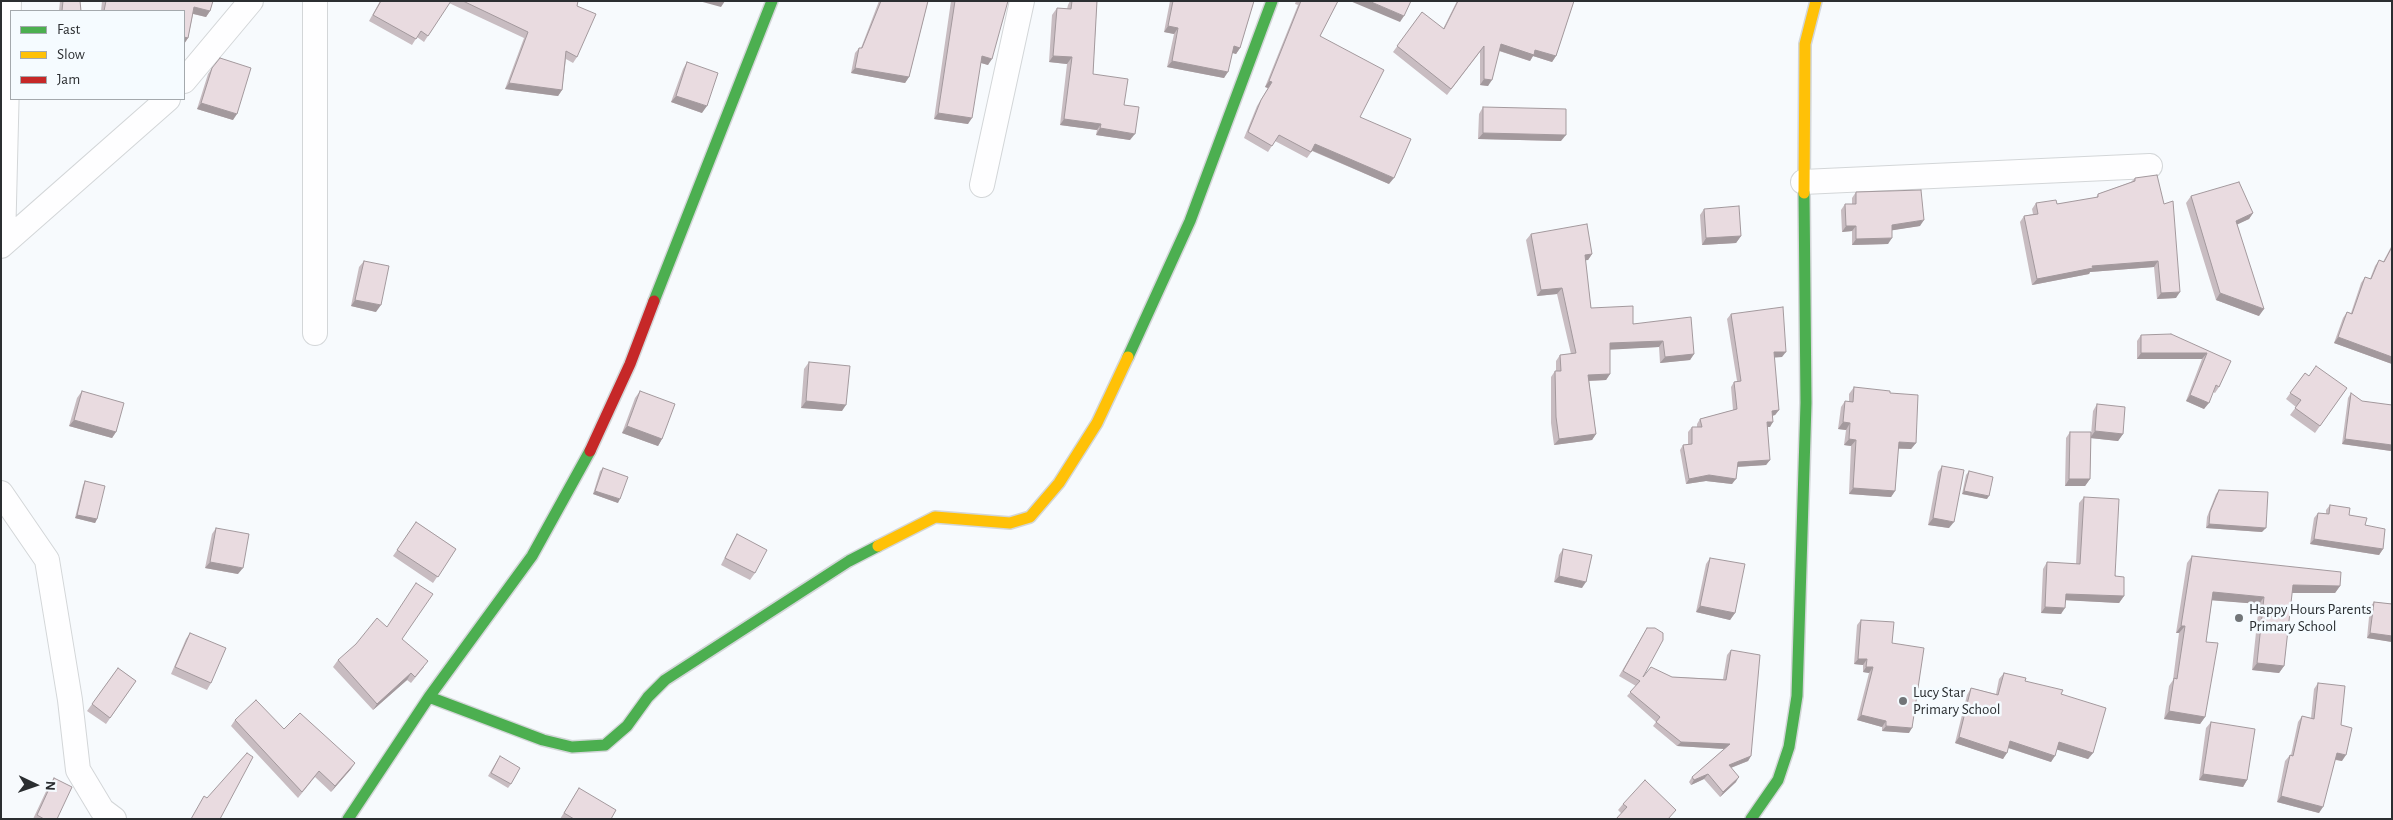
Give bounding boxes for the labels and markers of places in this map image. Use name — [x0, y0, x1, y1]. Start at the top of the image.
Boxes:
place label: Happy Hours Parents Primary School — [2249, 600, 2372, 635]
marker: Happy Hours Parents Primary School — [2233, 612, 2245, 624]
place label: Lucy Star Primary School — [1913, 683, 2001, 718]
marker: Lucy Star Primary School — [1897, 695, 1909, 707]

